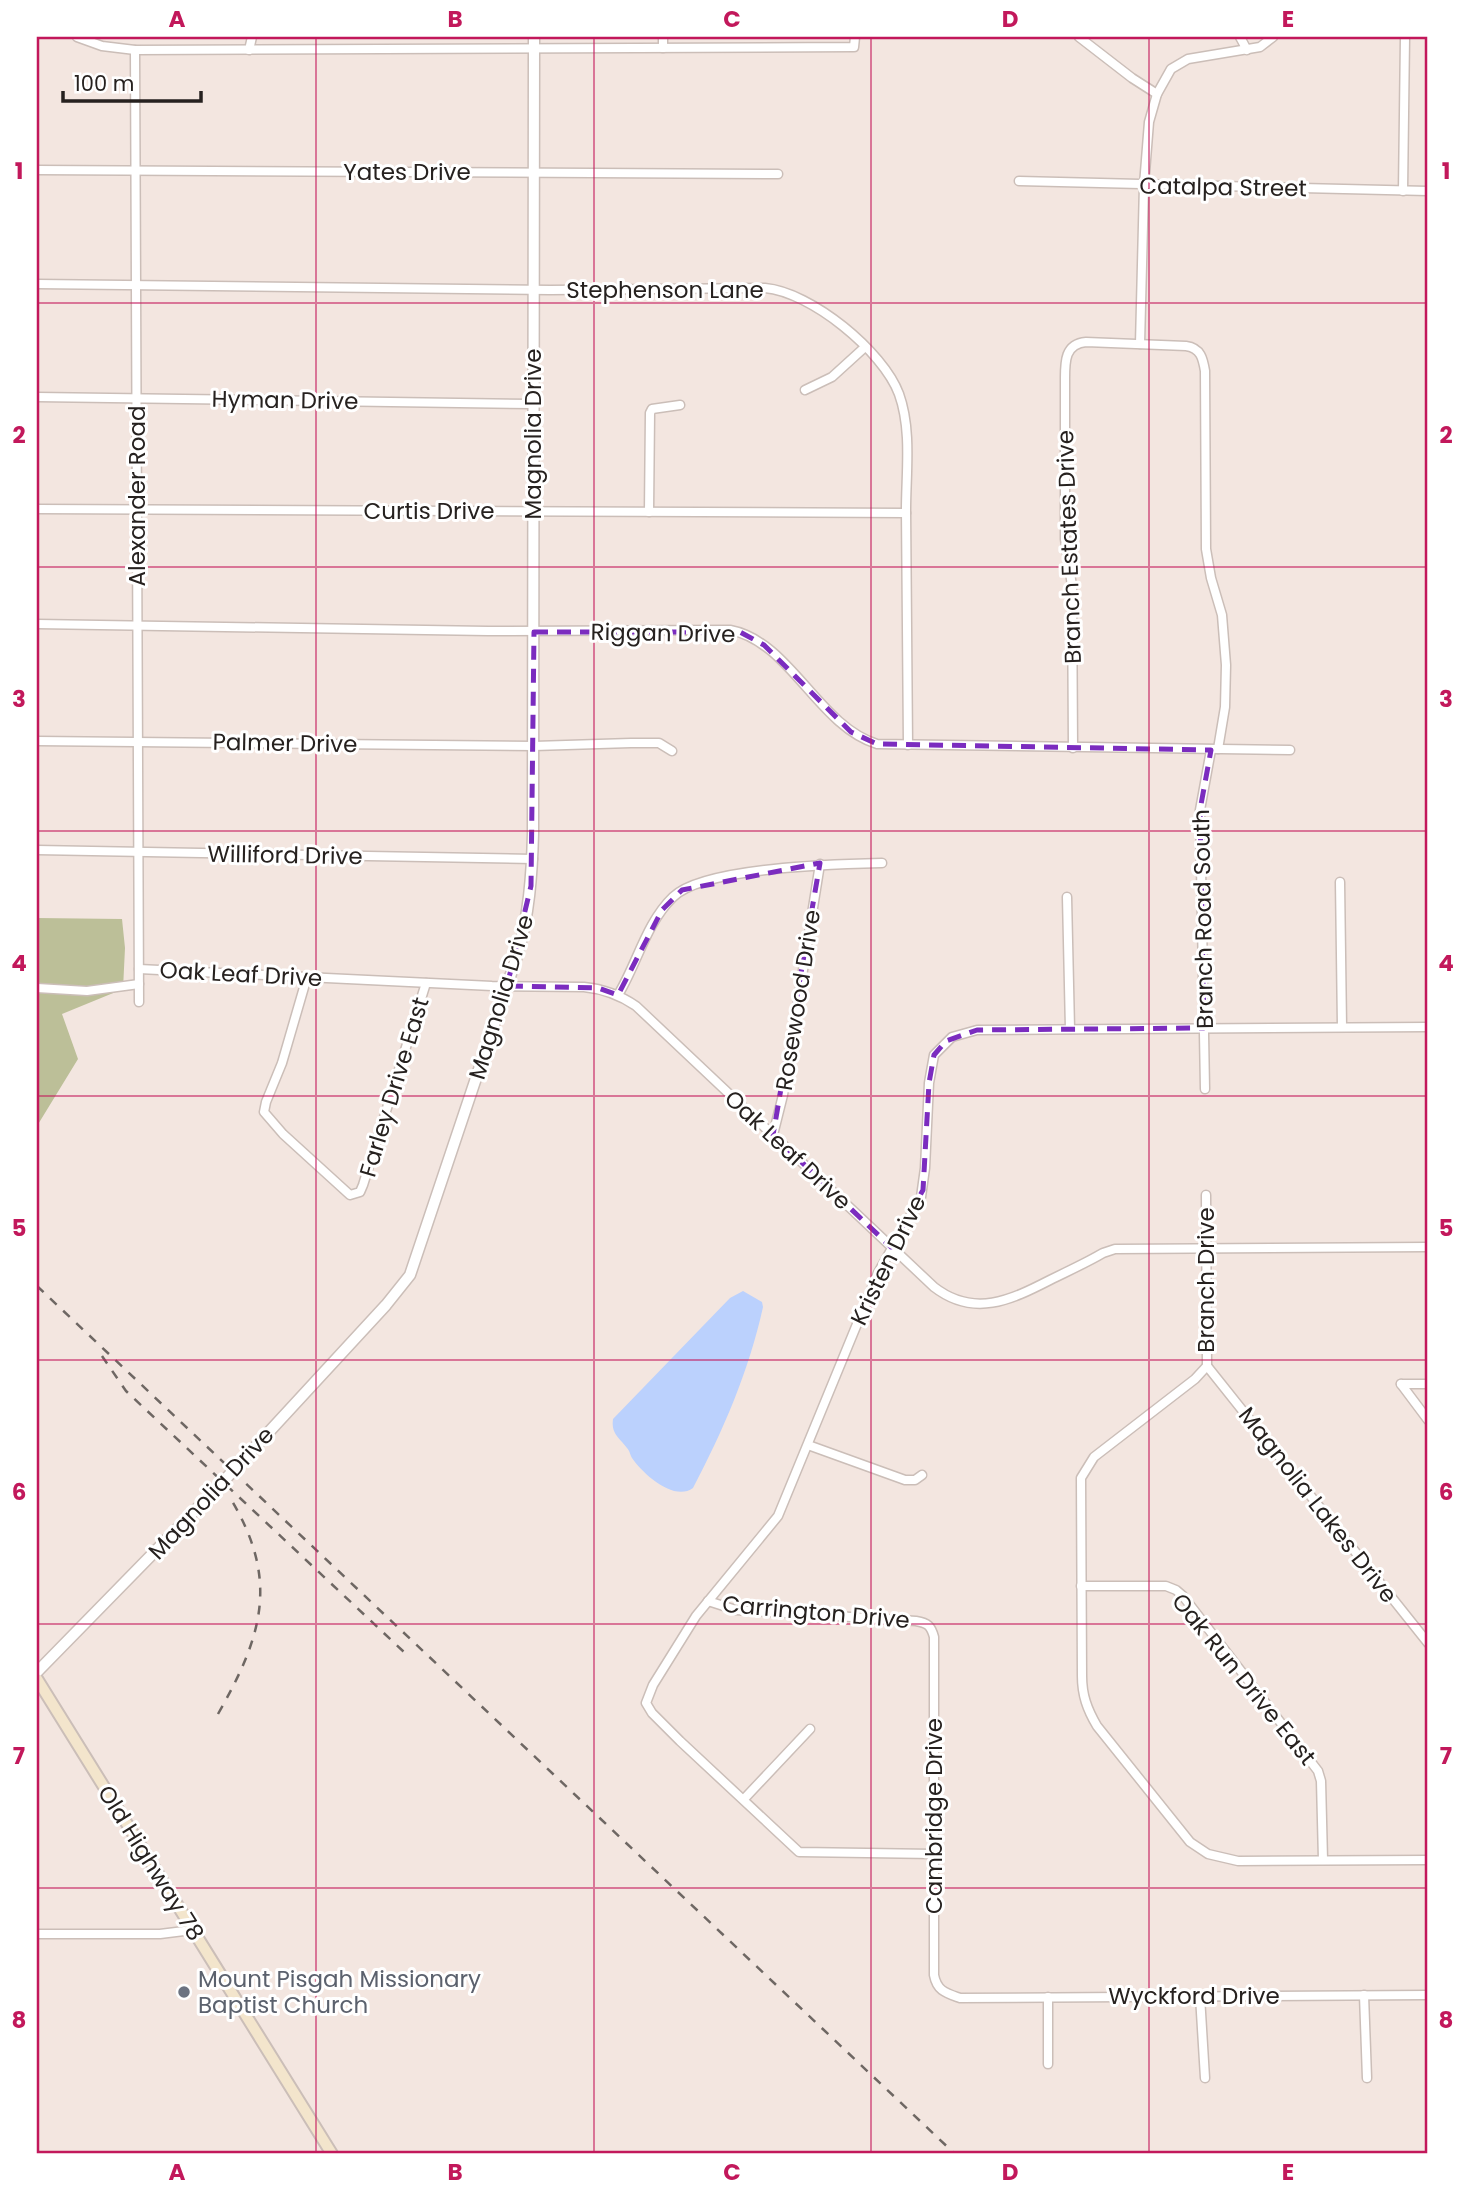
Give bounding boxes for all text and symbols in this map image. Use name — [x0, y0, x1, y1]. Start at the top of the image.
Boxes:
text: A — [169, 3, 186, 35]
text: B — [447, 3, 463, 35]
text: C — [723, 3, 741, 35]
text: D — [1002, 3, 1018, 35]
text: E — [1282, 3, 1294, 35]
scale bar — [63, 60, 201, 104]
text: 100 m — [74, 69, 134, 98]
text: 1 — [15, 155, 23, 187]
text: 1 — [1442, 155, 1450, 187]
street label: Yates Drive — [343, 156, 471, 188]
street label: Catalpa Street — [1139, 170, 1307, 204]
street label: Stephenson Lane — [566, 274, 764, 306]
street label: Magnolia Drive — [517, 348, 549, 520]
street label: Hyman Drive — [211, 383, 359, 417]
street label: Alexander Road — [121, 405, 153, 587]
text: 2 — [12, 419, 26, 451]
text: 2 — [1439, 419, 1453, 451]
street label: Branch Estates Drive — [1049, 430, 1089, 664]
street label: Curtis Drive — [364, 495, 494, 527]
street label: Riggan Drive — [590, 616, 736, 650]
text: 3 — [12, 683, 26, 715]
text: 3 — [1439, 683, 1453, 715]
street label: Palmer Drive — [212, 726, 358, 760]
street label: Branch Road South — [1185, 809, 1221, 1029]
street label: Williford Drive — [207, 838, 363, 872]
street label: Rosewood Drive — [768, 907, 828, 1093]
street label: Magnolia Drive — [461, 911, 541, 1083]
text: 4 — [11, 947, 27, 979]
text: 4 — [1438, 947, 1454, 979]
street label: Oak Leaf Drive — [159, 954, 323, 994]
street label: Farley Drive East — [351, 993, 437, 1181]
street label: Oak Leaf Drive — [718, 1083, 858, 1217]
street label: Kristen Drive — [843, 1190, 933, 1330]
street label: Branch Drive — [1190, 1207, 1222, 1353]
text: 5 — [12, 1212, 26, 1244]
text: 5 — [1439, 1212, 1453, 1244]
street label: Magnolia Lakes Drive — [1231, 1400, 1405, 1610]
street label: Magnolia Drive — [141, 1420, 281, 1566]
text: 6 — [12, 1476, 26, 1508]
text: 6 — [1439, 1476, 1453, 1508]
street label: Oak Run Drive East — [1165, 1586, 1323, 1772]
street label: Carrington Drive — [721, 1588, 911, 1636]
street label: Cambridge Drive — [918, 1718, 950, 1914]
text: 7 — [13, 1740, 25, 1772]
text: 7 — [1440, 1740, 1452, 1772]
street label: Old Highway 78 — [90, 1779, 212, 1947]
place label: Mount Pisgah Missionary Baptist Church — [198, 1963, 481, 2021]
street label: Wyckford Drive — [1108, 1980, 1280, 2012]
marker: Mount Pisgah Missionary Baptist Church — [176, 1984, 192, 2000]
text: 8 — [12, 2004, 26, 2036]
text: 8 — [1439, 2004, 1453, 2036]
text: A — [169, 2156, 186, 2188]
text: B — [447, 2156, 463, 2188]
text: C — [723, 2156, 741, 2188]
text: D — [1002, 2156, 1018, 2188]
text: E — [1282, 2156, 1294, 2188]

